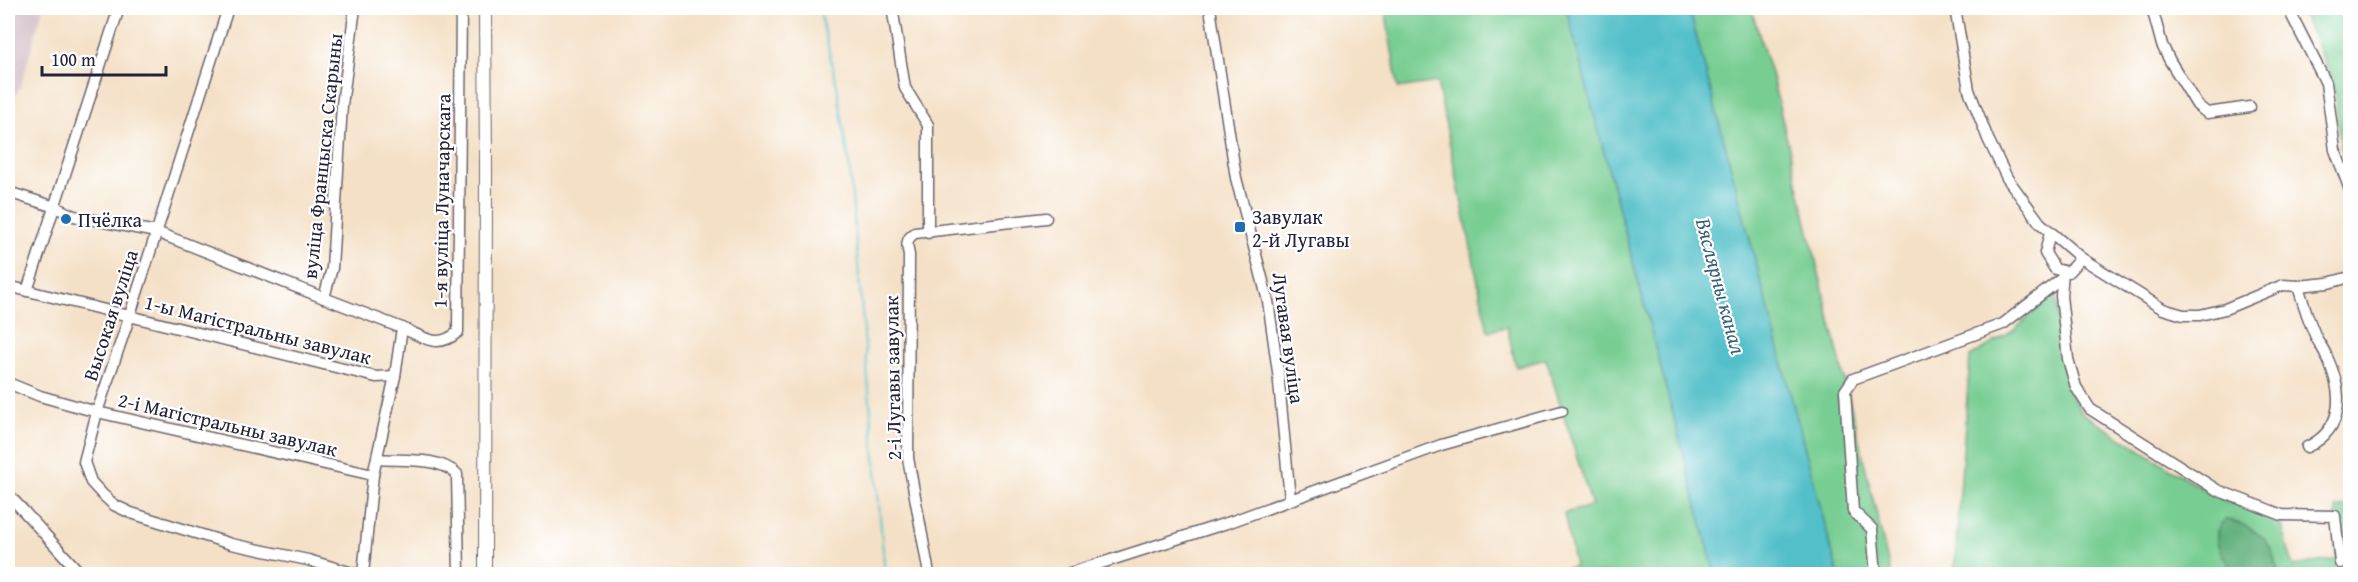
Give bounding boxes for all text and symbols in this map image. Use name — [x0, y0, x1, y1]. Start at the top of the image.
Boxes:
street label: вуліца Францыска Скарыны — [295, 32, 349, 280]
scale bar — [42, 39, 166, 77]
text: 100 m — [51, 46, 96, 73]
street label: 1-я вуліца Луначарскага — [425, 93, 457, 309]
place label: Завулак 2-й Лугавы — [1252, 202, 1349, 254]
place label: Пчёлка — [78, 205, 142, 234]
marker: Пчёлка — [59, 212, 73, 226]
water label: Вяслярны канал — [1688, 213, 1754, 358]
marker: Завулак 2-й Лугавы — [1233, 220, 1247, 234]
street label: Высокая вуліца — [75, 245, 145, 384]
street label: Лугавая вуліца — [1265, 271, 1313, 406]
street label: 1-ы Магістральны завулак — [142, 287, 375, 371]
street label: 2-і Лугавы завулак — [876, 295, 908, 461]
street label: 2-і Магістральны завулак — [115, 385, 341, 463]

